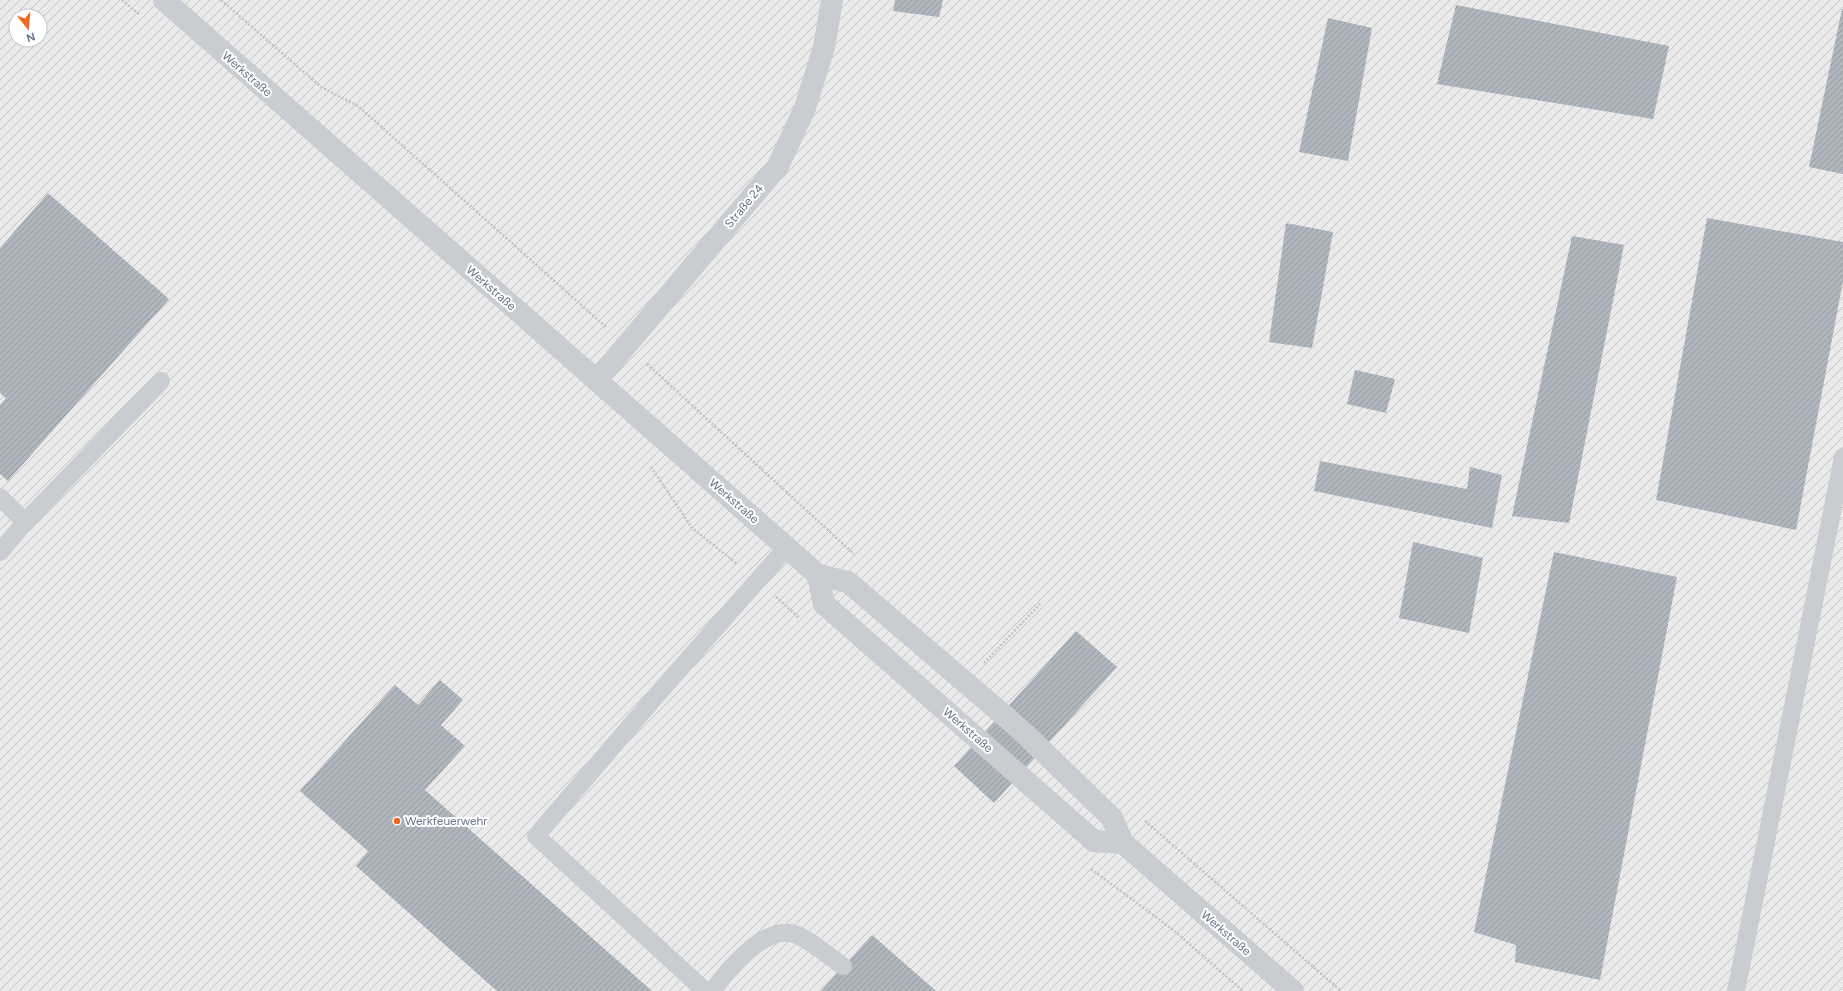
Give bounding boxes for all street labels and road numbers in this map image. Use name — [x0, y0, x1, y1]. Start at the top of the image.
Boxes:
street label: Werkstraße — [219, 49, 275, 100]
street label: Straße 24 — [722, 181, 767, 231]
street label: Werkstraße — [463, 263, 519, 314]
street label: Werkstraße — [706, 476, 762, 527]
street label: Werkstraße — [940, 705, 996, 756]
street label: Werkstraße — [1198, 908, 1254, 959]

